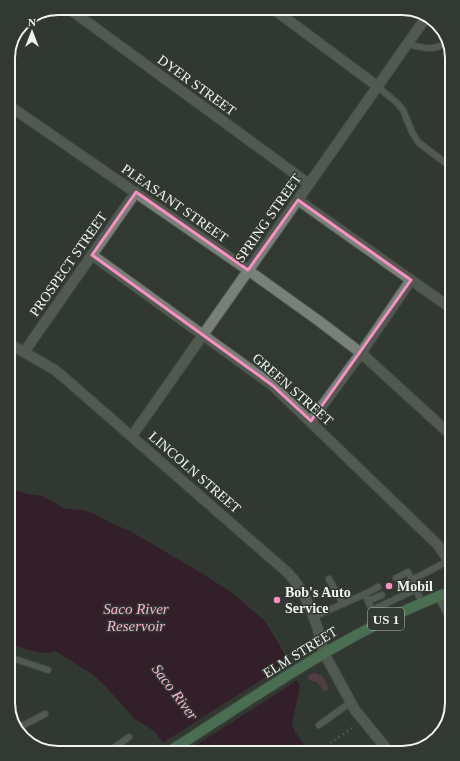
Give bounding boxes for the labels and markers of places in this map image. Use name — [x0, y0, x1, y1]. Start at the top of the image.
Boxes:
place label: Mobil — [397, 579, 433, 594]
marker: Mobil — [384, 581, 394, 591]
place label: Bob's Auto Service — [285, 585, 351, 616]
marker: Bob's Auto Service — [272, 595, 282, 605]

